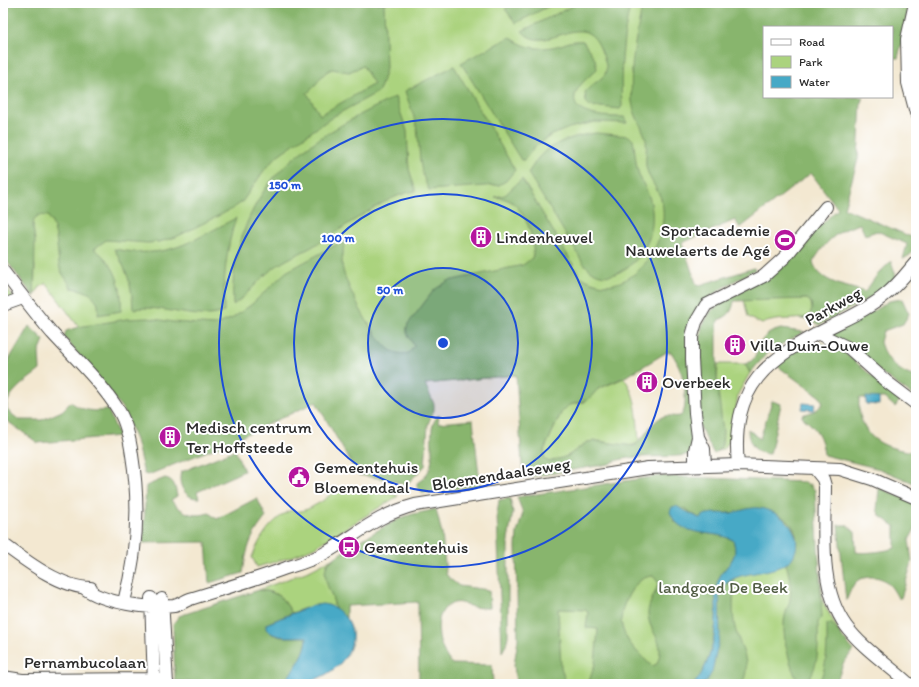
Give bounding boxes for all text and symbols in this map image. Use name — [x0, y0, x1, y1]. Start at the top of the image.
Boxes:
legend — [763, 26, 893, 98]
text: Road — [799, 35, 825, 49]
text: Park — [799, 55, 823, 69]
text: Water — [799, 75, 830, 89]
text: 150 m — [269, 178, 302, 192]
place label: Sportacademie Nauwelaerts de Agé — [625, 220, 770, 260]
building icon: Lindenheuvel — [468, 224, 494, 250]
place label: Lindenheuvel — [496, 227, 593, 247]
sports icon: Sportacademie Nauwelaerts de Agé — [772, 227, 798, 253]
text: 100 m — [321, 231, 355, 245]
street label: Parkweg — [801, 282, 865, 330]
text: 50 m — [377, 283, 404, 297]
building icon: Villa Duin-Ouwe — [722, 332, 748, 358]
place label: Villa Duin-Ouwe — [750, 335, 869, 355]
centre of rings — [436, 336, 450, 350]
building icon: Overbeek — [634, 369, 660, 395]
place label: Overbeek — [662, 372, 731, 392]
place label: Medisch centrum Ter Hoffsteede — [186, 417, 312, 457]
building icon: Medisch centrum Ter Hoffsteede — [157, 424, 183, 450]
street label: Bloemendaalseweg — [430, 453, 572, 495]
place label: Gemeentehuis Bloemendaal — [314, 457, 418, 497]
public building icon: Gemeentehuis Bloemendaal — [286, 464, 312, 490]
bus stop icon: Gemeentehuis — [336, 534, 362, 560]
place label: Gemeentehuis — [364, 537, 468, 557]
park label: landgoed De Beek — [658, 577, 788, 597]
street label: Pernambucolaan — [24, 652, 146, 672]

